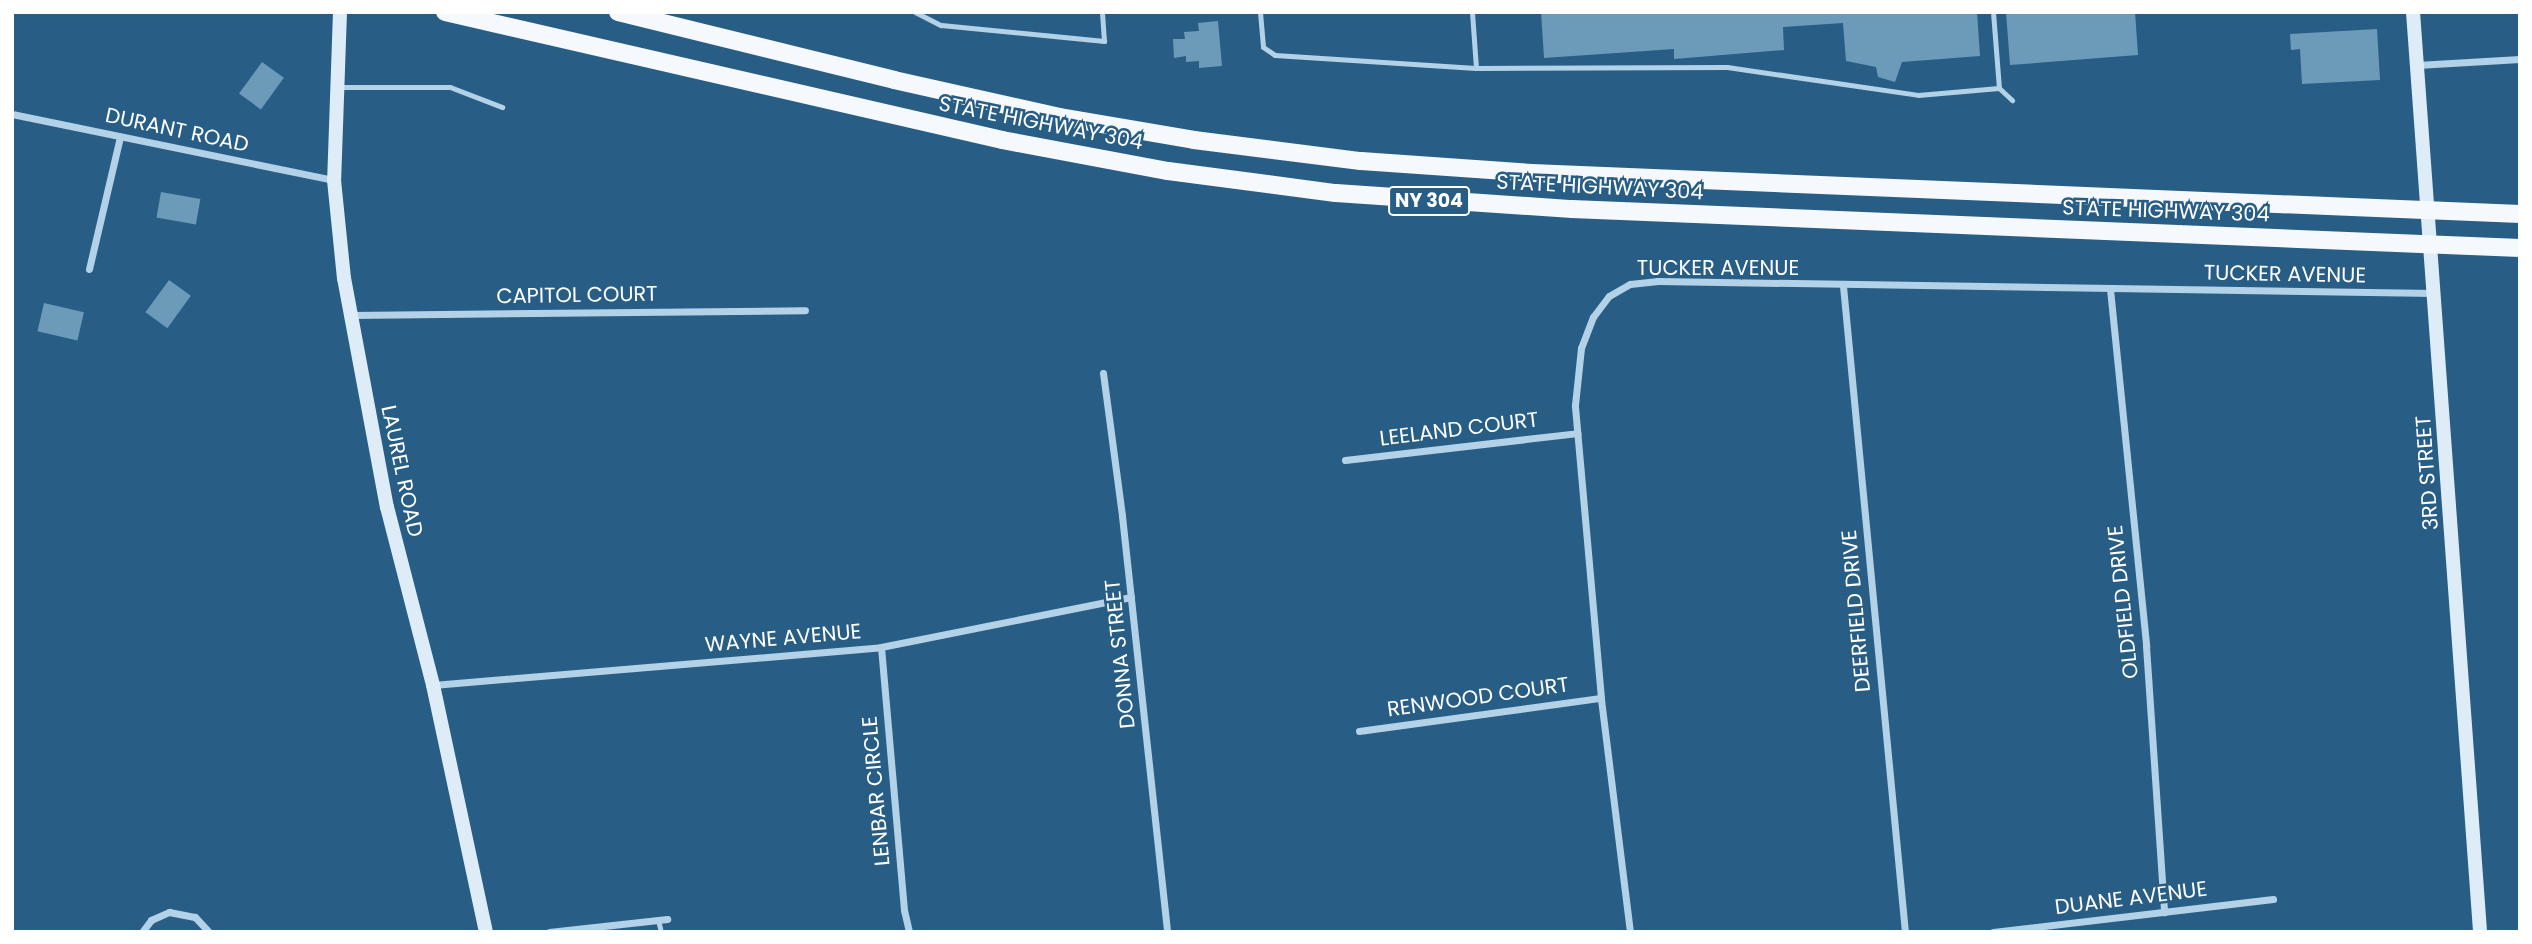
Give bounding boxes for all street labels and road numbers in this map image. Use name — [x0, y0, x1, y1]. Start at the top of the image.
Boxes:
street label: STATE HIGHWAY 304 — [937, 91, 1145, 155]
street label: DURANT ROAD — [103, 103, 251, 157]
street label: STATE HIGHWAY 304 — [1496, 169, 1704, 205]
road number: NY 304 — [1387, 186, 1471, 216]
street label: STATE HIGHWAY 304 — [2062, 195, 2270, 227]
street label: TUCKER AVENUE — [1637, 255, 1799, 281]
street label: TUCKER AVENUE — [2204, 260, 2366, 288]
street label: CAPITOL COURT — [496, 281, 658, 309]
street label: LAUREL ROAD — [376, 403, 428, 539]
street label: LEELAND COURT — [1378, 407, 1540, 451]
street label: 3RD STREET — [2410, 415, 2444, 531]
street label: OLDFIELD DRIVE — [2102, 524, 2144, 680]
street label: DEERFIELD DRIVE — [1836, 529, 1876, 693]
street label: DONNA STREET — [1100, 578, 1140, 730]
street label: WAYNE AVENUE — [704, 619, 862, 657]
street label: RENWOOD COURT — [1385, 672, 1571, 722]
street label: LENBAR CIRCLE — [857, 715, 895, 867]
street label: DUANE AVENUE — [2053, 876, 2209, 920]

